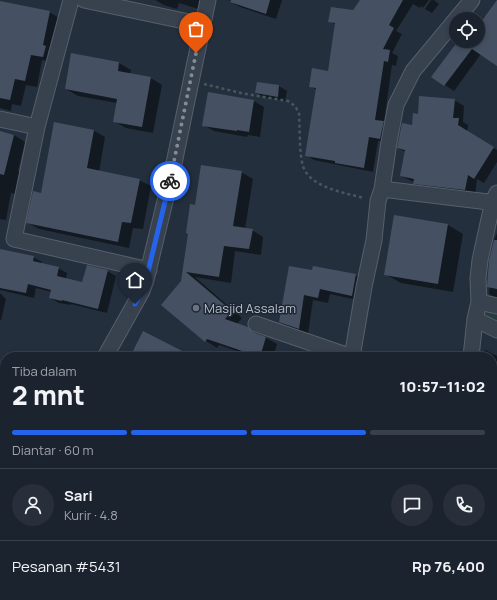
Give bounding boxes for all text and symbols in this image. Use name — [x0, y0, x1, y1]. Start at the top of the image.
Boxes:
pin — [179, 12, 213, 53]
map controls — [449, 12, 485, 48]
button: locate — [449, 12, 485, 48]
icon: bag — [185, 18, 207, 40]
courier — [150, 161, 190, 201]
icon: bike — [159, 170, 181, 192]
pin — [118, 263, 152, 304]
icon: home — [124, 269, 146, 291]
place label: Masjid Assalam — [204, 299, 296, 317]
marker: Masjid Assalam — [191, 303, 201, 313]
text: Tiba dalam — [12, 362, 77, 380]
text: 10:57–11:02 — [399, 376, 485, 397]
text: 2 mnt — [12, 377, 85, 413]
text: Diantar · 60 m — [12, 441, 94, 459]
button: person — [12, 484, 54, 526]
button: chat — [391, 484, 433, 526]
button: phone — [443, 484, 485, 526]
text: Sari — [64, 485, 93, 506]
text: Kurir · 4.8 — [64, 506, 118, 524]
text: Pesanan #5431 — [12, 556, 121, 577]
text: Rp 76,400 — [412, 556, 485, 577]

